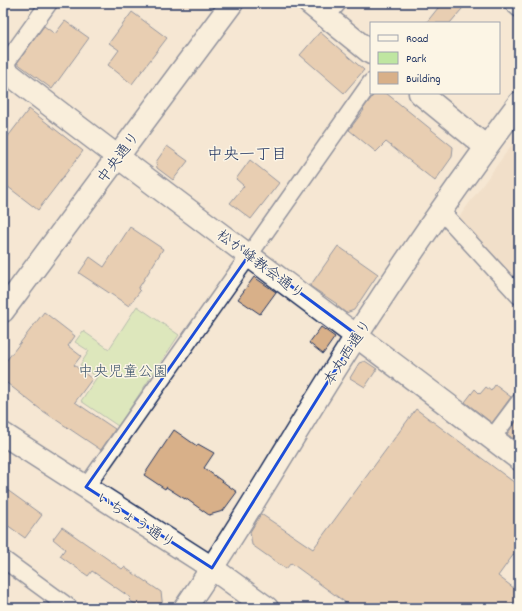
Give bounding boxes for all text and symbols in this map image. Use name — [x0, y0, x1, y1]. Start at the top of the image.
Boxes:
legend — [370, 22, 500, 94]
text: Road — [406, 31, 428, 48]
text: Park — [406, 51, 427, 68]
text: Building — [406, 71, 441, 88]
street label: 中央通り — [93, 128, 146, 189]
district label: 中央一丁目 — [207, 144, 287, 167]
street label: 松が峰教会通り — [211, 225, 308, 306]
street label: 本丸西通り — [319, 316, 378, 391]
park label: 中央児童公園 — [78, 362, 168, 384]
street label: いちょう通り — [91, 488, 179, 555]

